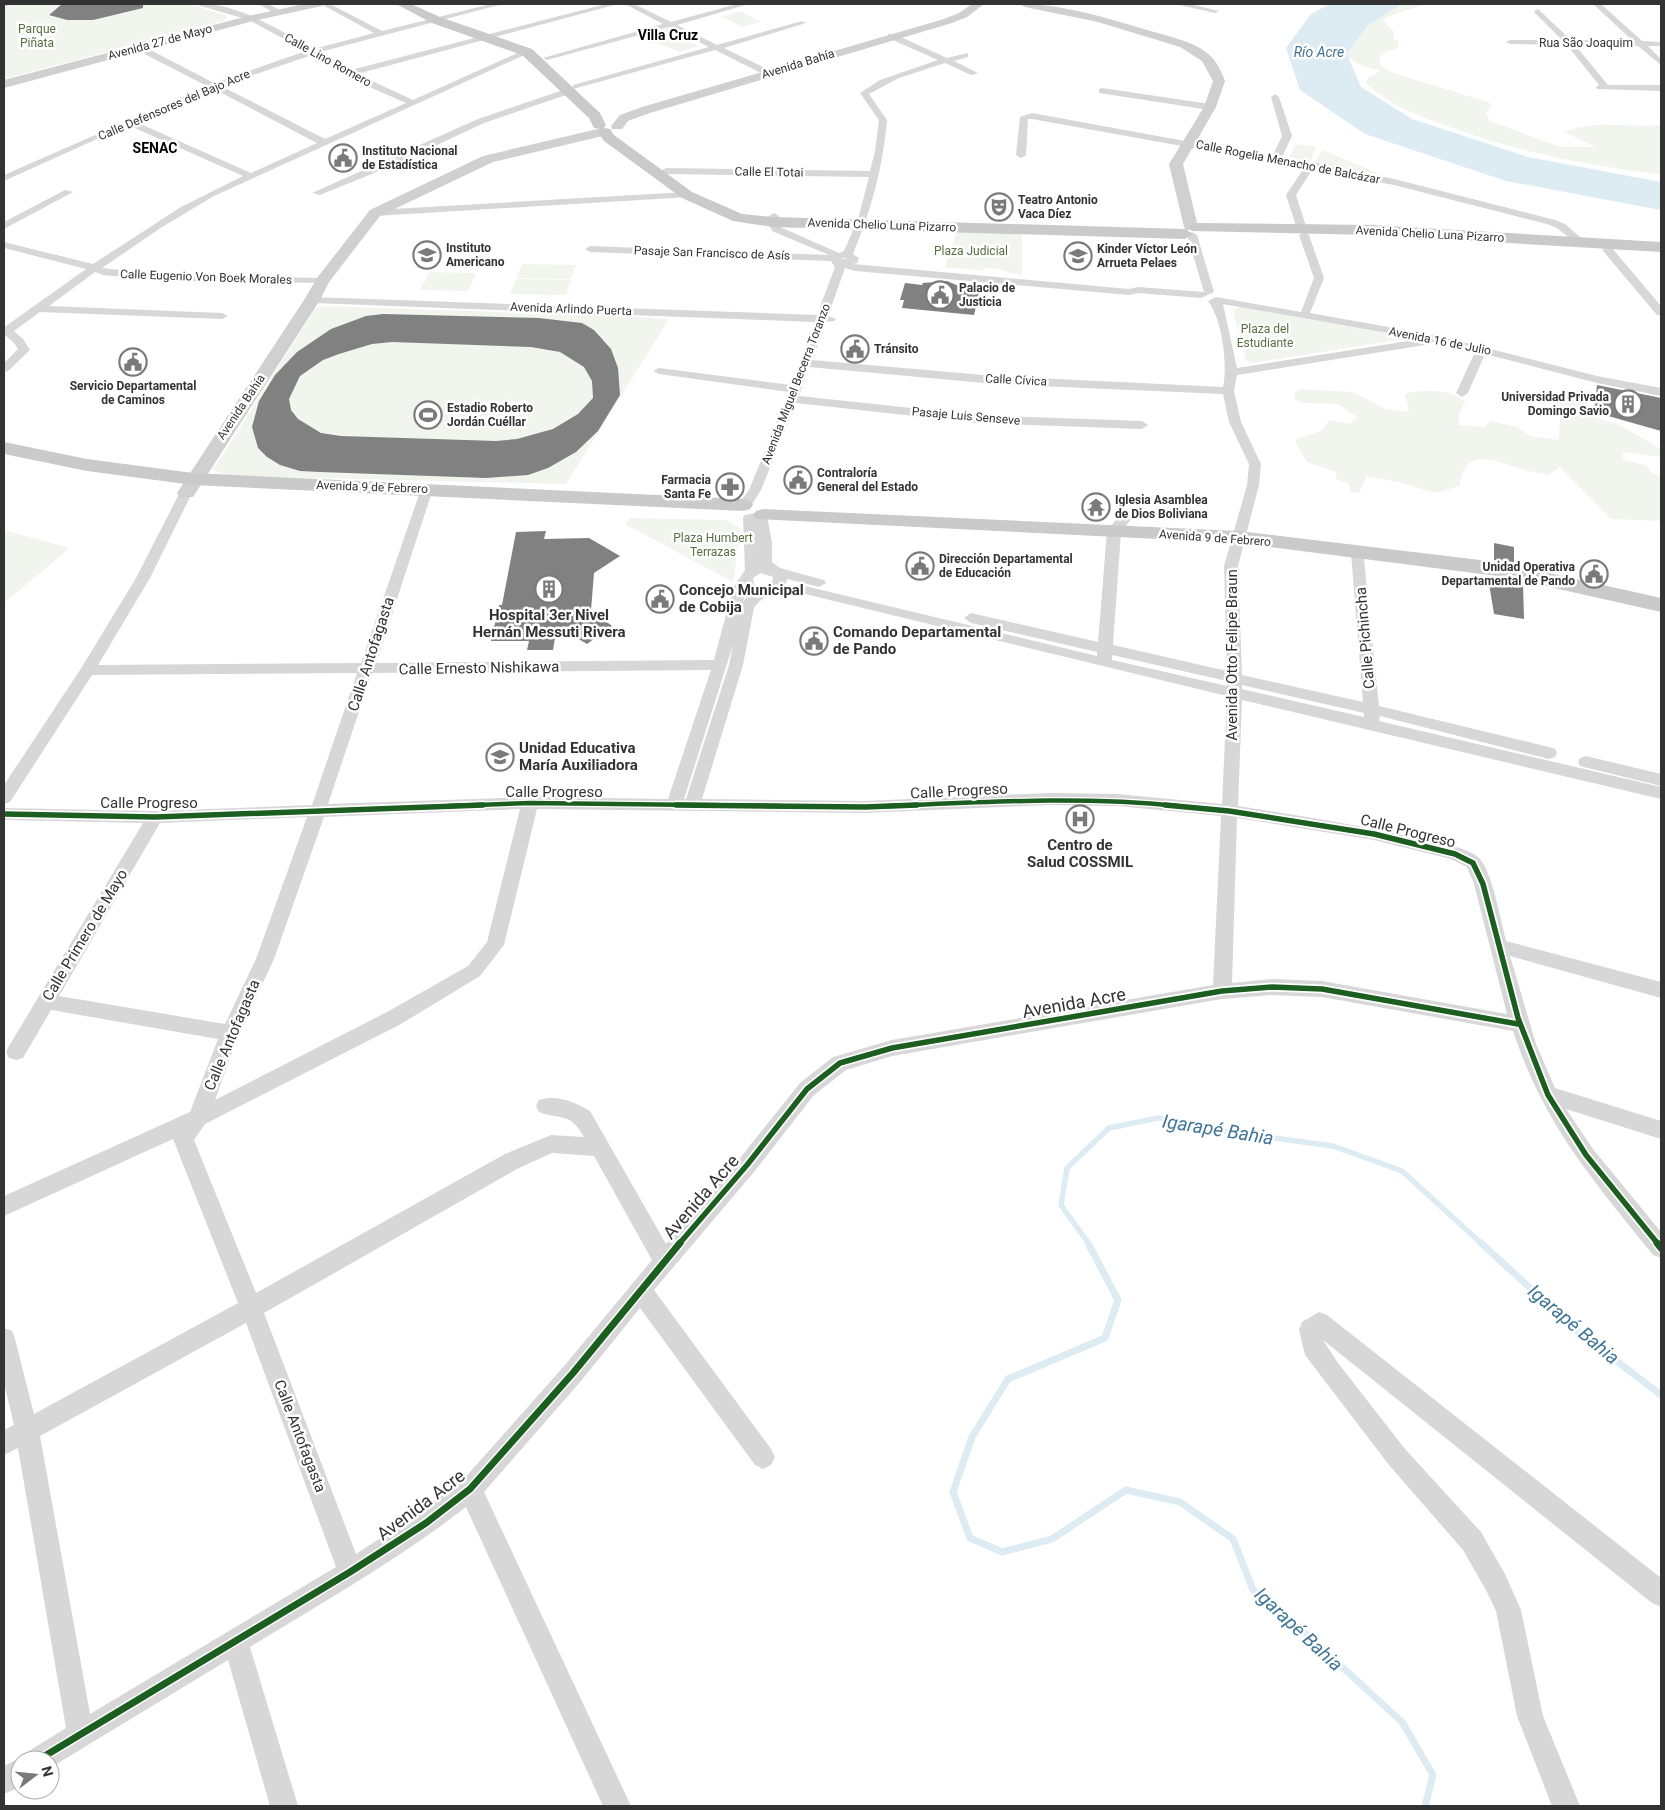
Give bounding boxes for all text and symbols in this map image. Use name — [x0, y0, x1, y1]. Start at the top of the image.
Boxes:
street label: Avenida 27 de Mayo — [106, 21, 214, 63]
park label: Parque Piñata — [18, 22, 56, 50]
district label: Villa Cruz — [638, 27, 698, 43]
street label: Calle Lino Romero — [282, 30, 374, 90]
street label: Rua São Joaquim — [1539, 36, 1633, 50]
water label: Río Acre — [1294, 44, 1344, 60]
street label: Avenida Bahía — [760, 46, 836, 82]
street label: Calle Defensores del Bajo Acre — [96, 67, 252, 143]
street label: Calle Rogelia Menacho de Balcázar — [1195, 137, 1381, 187]
district label: SENAC — [133, 140, 177, 156]
public building icon: Instituto Nacional de Estadística — [328, 143, 358, 173]
place label: Instituto Nacional de Estadística — [362, 144, 458, 172]
street label: Calle El Totai — [734, 164, 804, 180]
theatre icon: Teatro Antonio Vaca Díez — [984, 192, 1014, 222]
place label: Teatro Antonio Vaca Díez — [1018, 193, 1098, 221]
street label: Avenida Chelio Luna Pizarro — [807, 215, 957, 235]
street label: Avenida Chelio Luna Pizarro — [1355, 223, 1505, 245]
school or university icon: Instituto Americano — [412, 240, 442, 270]
place label: Instituto Americano — [446, 241, 505, 269]
school or university icon: Kinder Víctor León Arrueta Pelaes — [1063, 241, 1093, 271]
place label: Kinder Víctor León Arrueta Pelaes — [1097, 242, 1197, 270]
street label: Pasaje San Francisco de Asís — [634, 243, 790, 263]
park label: Plaza Judicial — [934, 244, 1008, 258]
street label: Calle Eugenio Von Boek Morales — [120, 267, 292, 287]
public building icon: Palacio de Justicia — [925, 280, 955, 310]
place label: Palacio de Justicia — [959, 281, 1016, 309]
street label: Avenida Arlindo Puerta — [510, 300, 632, 318]
street label: Avenida Miguel Becerra Toranzo — [759, 301, 833, 466]
park label: Plaza del Estudiante — [1237, 322, 1293, 350]
street label: Avenida 16 de Julio — [1388, 324, 1492, 358]
public building icon: Tránsito — [840, 334, 870, 364]
place label: Tránsito — [874, 342, 919, 356]
public building icon: Servicio Departamental de Caminos — [118, 347, 148, 377]
street label: Calle Cívica — [985, 371, 1047, 389]
street label: Avenida Bahía — [214, 372, 268, 442]
place label: Servicio Departamental de Caminos — [70, 379, 196, 407]
building icon: Universidad Privada Domingo Savio — [1613, 389, 1643, 419]
place label: Universidad Privada Domingo Savio — [1501, 390, 1610, 418]
sports icon: Estadio Roberto Jordán Cuéllar — [413, 400, 443, 430]
place label: Estadio Roberto Jordán Cuéllar — [447, 401, 533, 429]
street label: Pasaje Luis Senseve — [911, 404, 1021, 428]
public building icon: Contraloría General del Estado — [783, 465, 813, 495]
place label: Contraloría General del Estado — [817, 466, 918, 494]
pharmacy icon: Farmacia Santa Fe — [715, 472, 745, 502]
place label: Farmacia Santa Fe — [661, 473, 712, 501]
street label: Avenida 9 de Febrero — [316, 478, 428, 496]
temple icon: Iglesia Asamblea de Dios Boliviana — [1081, 492, 1111, 522]
place label: Iglesia Asamblea de Dios Boliviana — [1115, 493, 1208, 521]
street label: Avenida 9 de Febrero — [1159, 527, 1272, 549]
park label: Plaza Humbert Terrazas — [673, 531, 753, 559]
public building icon: Dirección Departamental de Educación — [905, 551, 935, 581]
place label: Dirección Departamental de Educación — [939, 552, 1073, 580]
public building icon: Unidad Operativa Departamental de Pando — [1579, 559, 1609, 589]
place label: Unidad Operativa Departamental de Pando — [1442, 560, 1576, 588]
street label: Avenida Otto Felipe Braun — [1223, 569, 1241, 741]
building icon: Hospital 3er Nivel Hernán Messuti Rivera — [534, 574, 564, 604]
place label: Concejo Municipal de Cobija — [679, 581, 804, 616]
public building icon: Concejo Municipal de Cobija — [645, 584, 675, 614]
street label: Calle Pichincha — [1352, 586, 1378, 690]
street label: Calle Antofagasta — [344, 595, 398, 713]
place label: Hospital 3er Nivel Hernán Messuti Rivera — [472, 606, 626, 641]
place label: Comando Departamental de Pando — [833, 623, 1001, 658]
public building icon: Comando Departamental de Pando — [799, 626, 829, 656]
street label: Calle Ernesto Nishikawa — [398, 658, 560, 678]
place label: Unidad Educativa María Auxiliadora — [519, 739, 638, 774]
school or university icon: Unidad Educativa María Auxiliadora — [485, 742, 515, 772]
street label: Calle Progreso — [910, 779, 1008, 803]
street label: Calle Progreso — [505, 783, 603, 801]
street label: Calle Progreso — [100, 794, 198, 812]
hospital icon: Centro de Salud COSSMIL — [1065, 804, 1095, 834]
street label: Calle Progreso — [1359, 810, 1457, 852]
place label: Centro de Salud COSSMIL — [1027, 836, 1133, 871]
street label: Calle Primero de Mayo — [39, 866, 131, 1004]
street label: Calle Antofagasta — [200, 977, 264, 1093]
street label: Avenida Acre — [1020, 983, 1127, 1022]
water label: Igarapé Bahia — [1161, 1109, 1275, 1150]
street label: Avenida Acre — [658, 1150, 743, 1243]
water label: Igarapé Bahia — [1523, 1279, 1624, 1369]
street label: Calle Antofagasta — [270, 1377, 330, 1495]
street label: Avenida Acre — [373, 1465, 469, 1545]
water label: Igarapé Bahia — [1250, 1583, 1348, 1676]
north arrow — [10, 1750, 60, 1800]
text: N — [38, 1764, 57, 1778]

